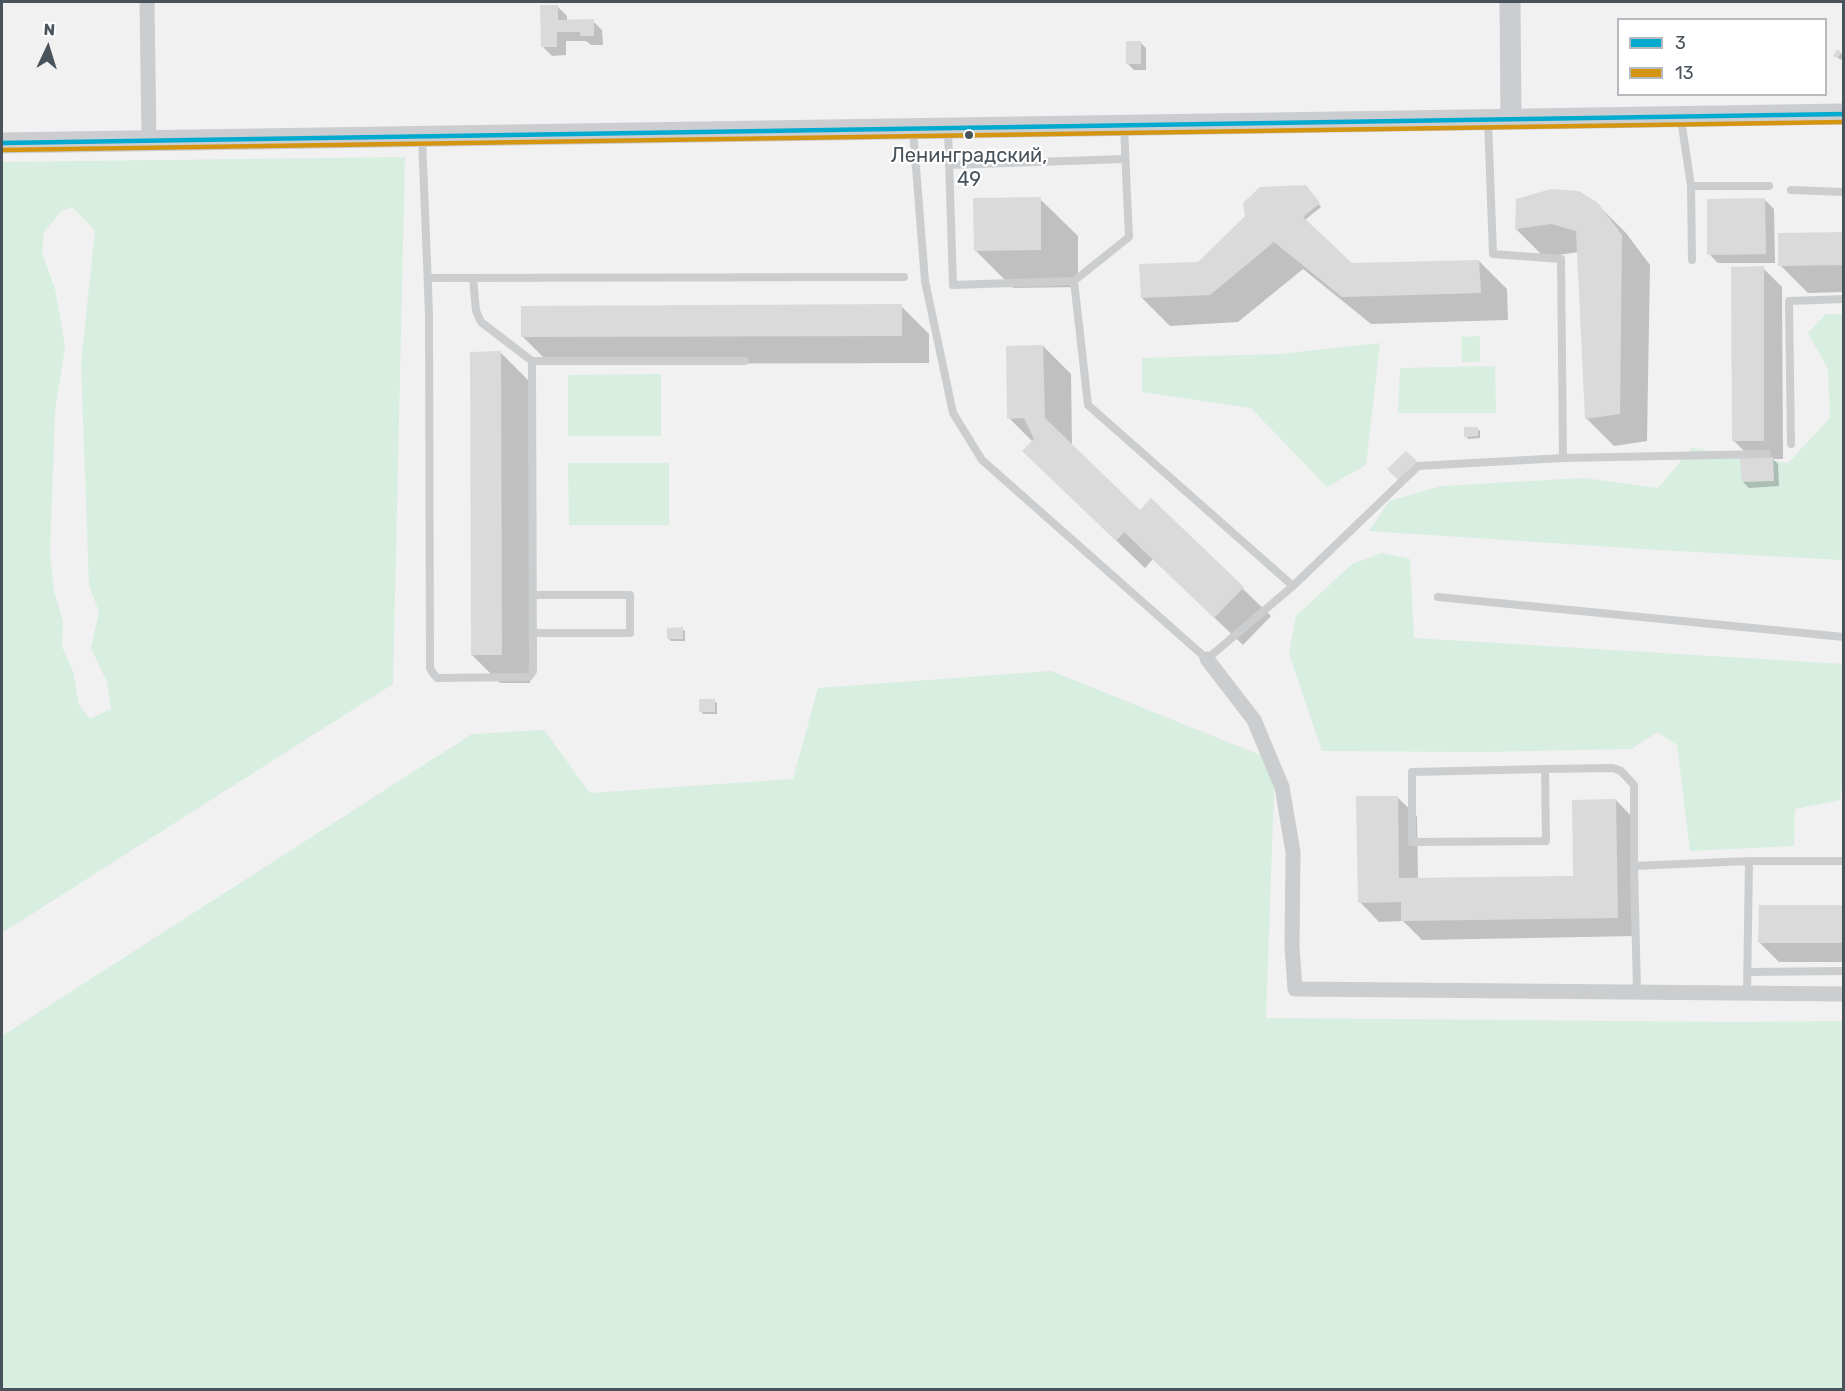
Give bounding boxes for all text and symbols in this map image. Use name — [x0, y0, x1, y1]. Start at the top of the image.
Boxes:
north arrow — [18, 18, 78, 78]
legend — [1617, 18, 1827, 96]
text: N — [43, 20, 56, 39]
text: 3 — [1675, 32, 1686, 54]
text: 13 — [1675, 62, 1694, 84]
marker: Ленинградский, 49 — [963, 129, 975, 141]
place label: Ленинградский, 49 — [891, 144, 1047, 191]

